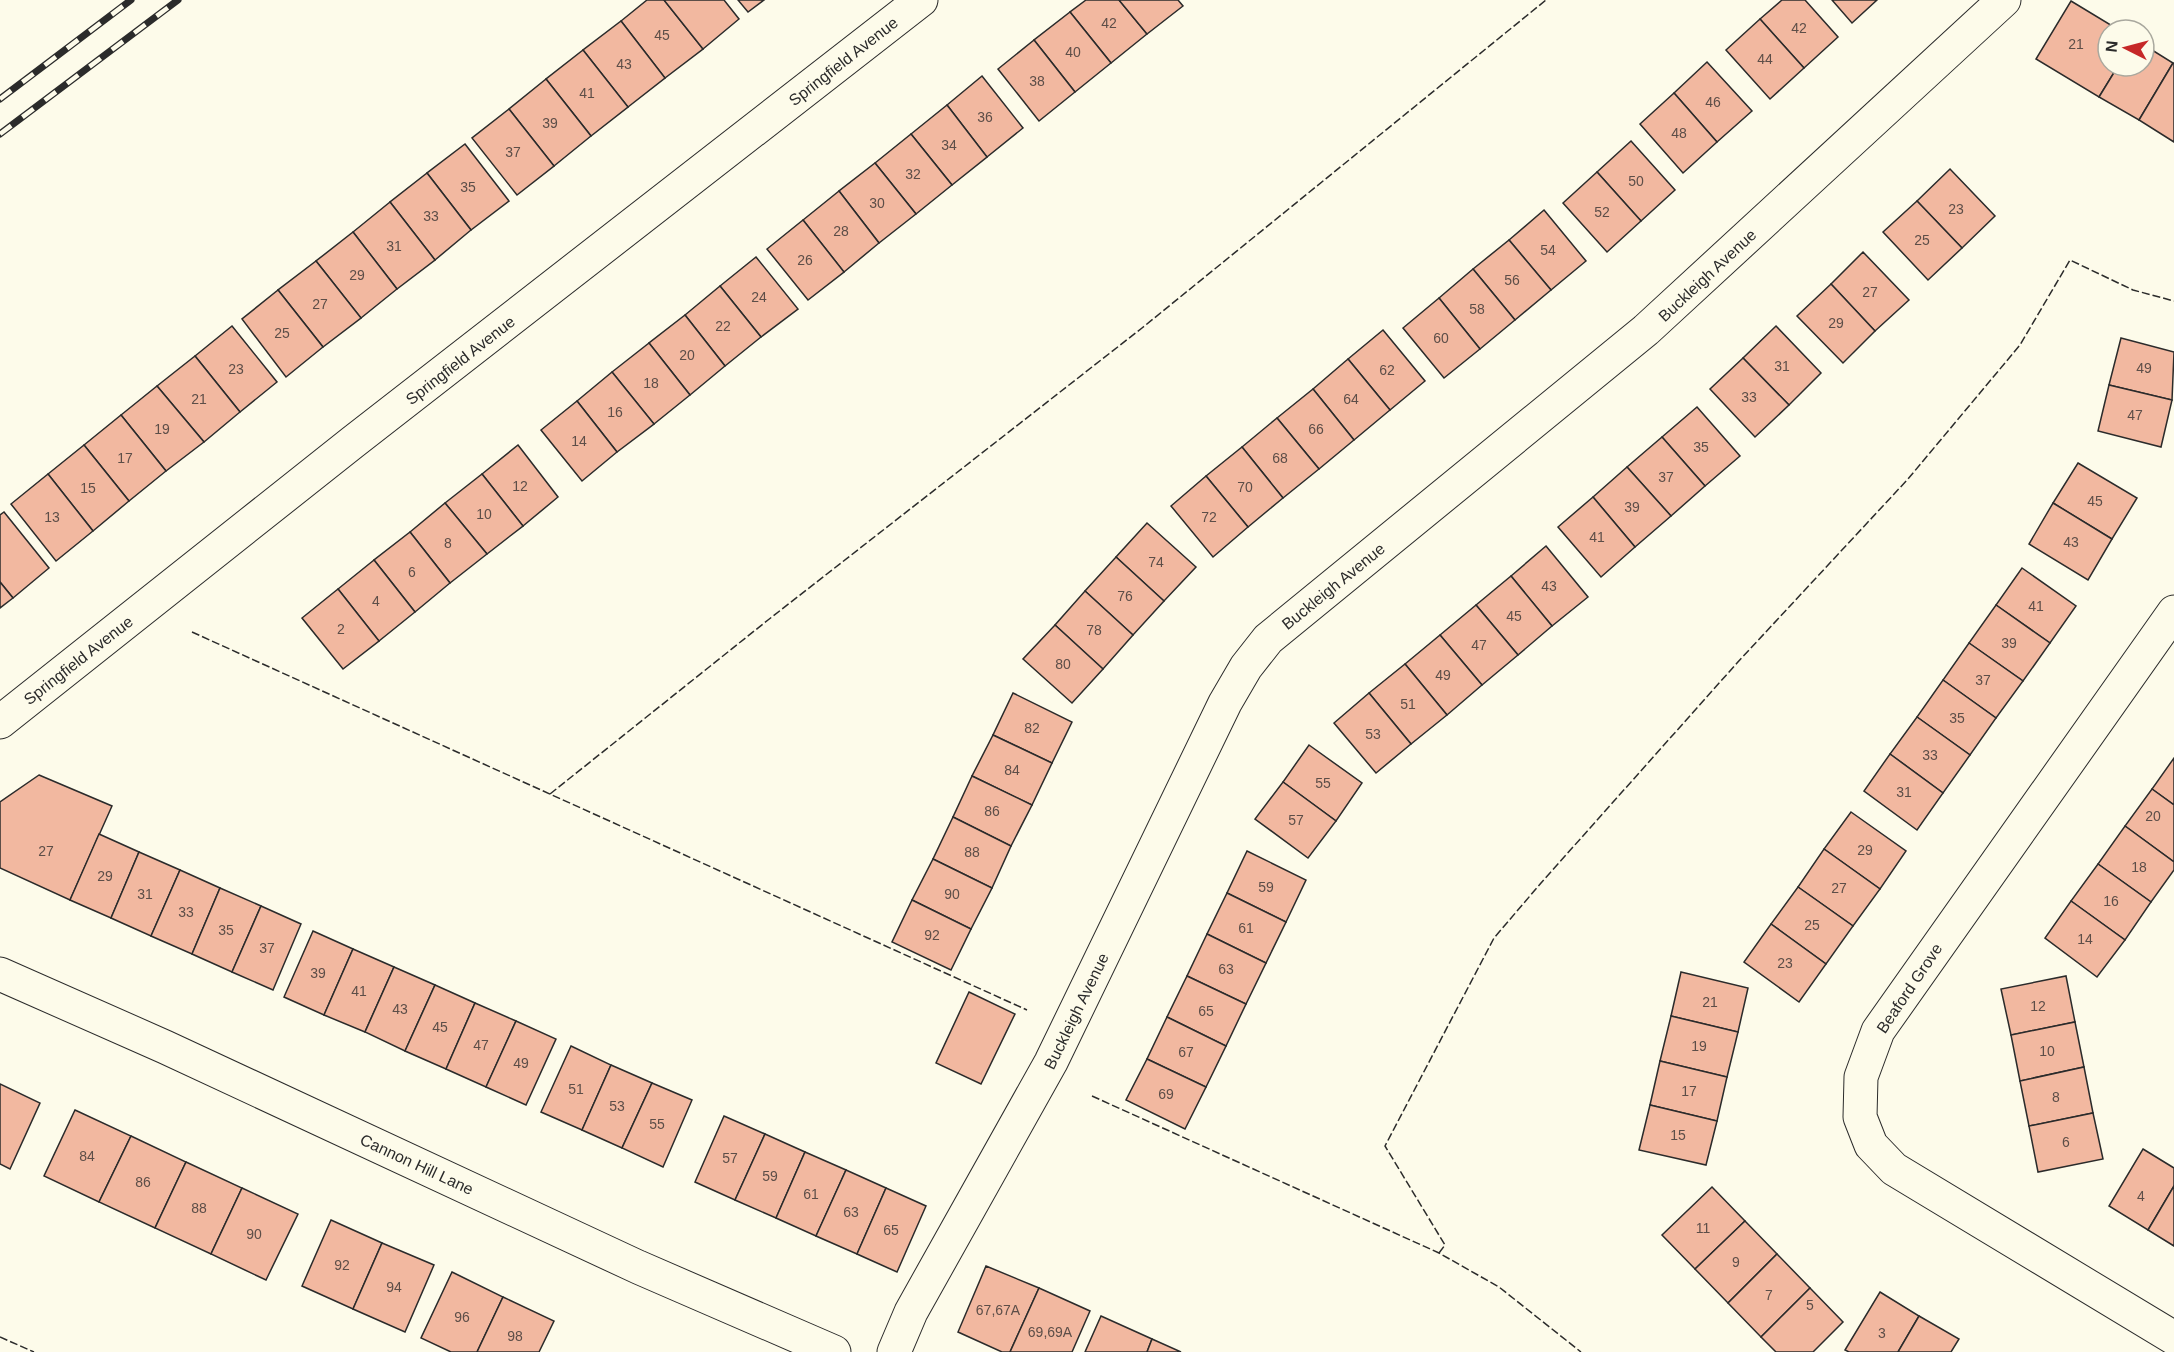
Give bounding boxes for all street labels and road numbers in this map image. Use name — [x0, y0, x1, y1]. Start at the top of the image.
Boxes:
street label: Springfield Avenue — [786, 14, 901, 109]
street label: Buckleigh Avenue — [1655, 226, 1760, 325]
street label: Springfield Avenue — [403, 313, 518, 408]
street label: Buckleigh Avenue — [1279, 540, 1388, 633]
street label: Springfield Avenue — [21, 613, 136, 708]
street label: Beaford Grove — [1873, 940, 1946, 1036]
street label: Buckleigh Avenue — [1041, 950, 1112, 1072]
street label: Cannon Hill Lane — [358, 1131, 476, 1198]

